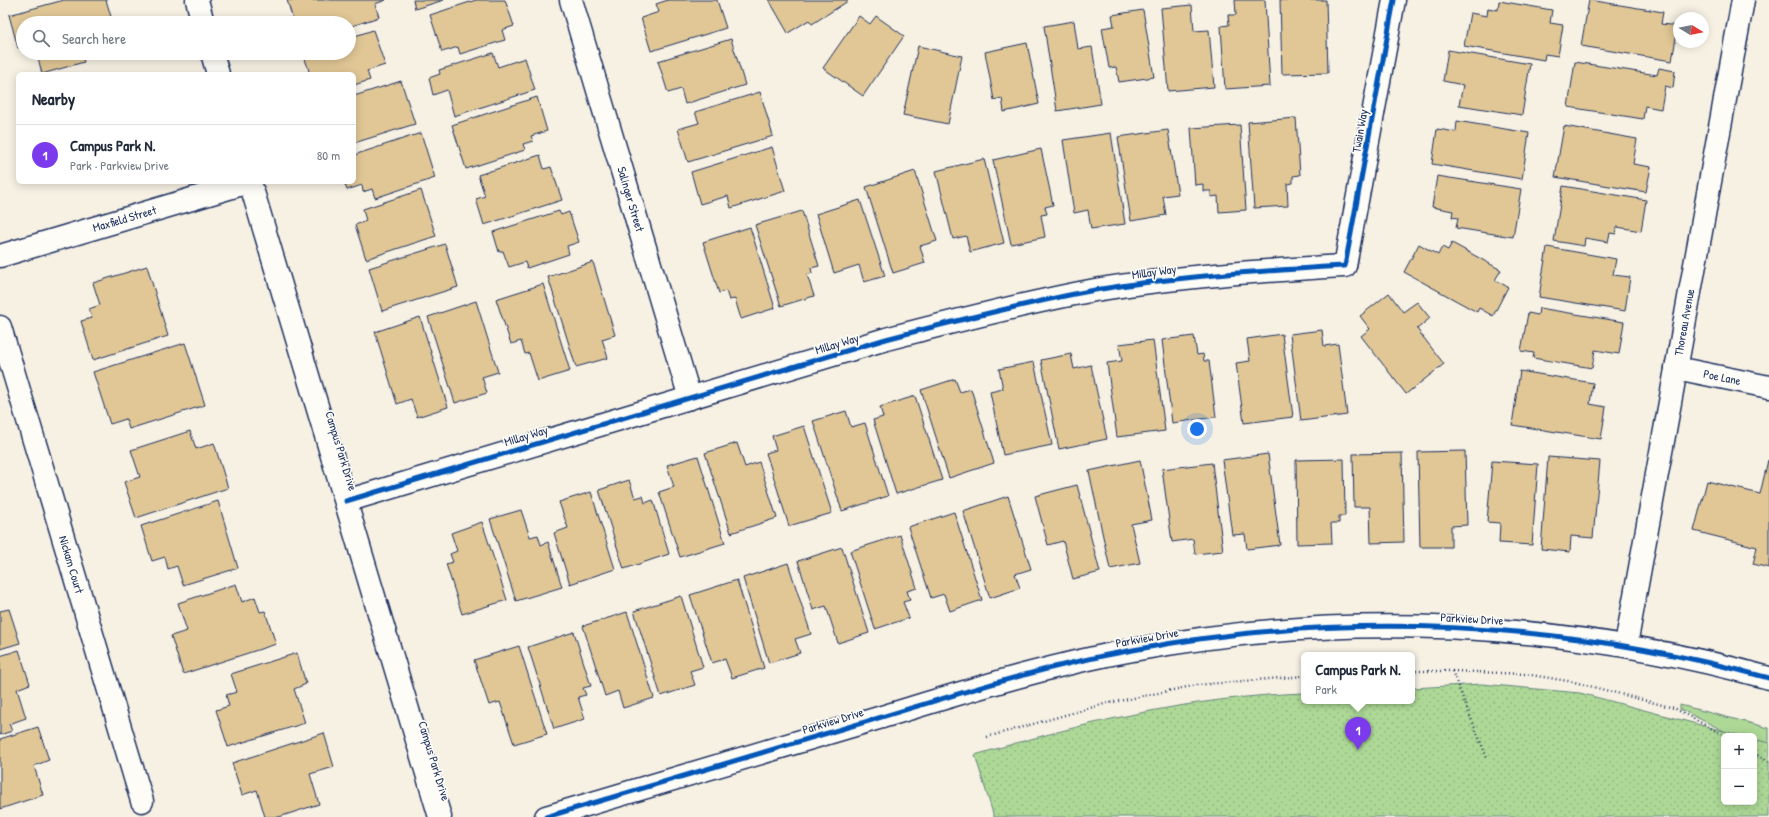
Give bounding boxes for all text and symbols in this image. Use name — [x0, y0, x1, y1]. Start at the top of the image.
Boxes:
north arrow — [1673, 12, 1709, 48]
search box — [16, 16, 356, 60]
icon: search — [30, 27, 52, 49]
text: Search here — [62, 28, 126, 49]
text: Nearby — [32, 87, 75, 110]
street label: Twain Way — [1347, 108, 1372, 154]
text: Campus Park N. — [70, 135, 156, 156]
text: 1 — [43, 146, 47, 164]
text: 80 m — [317, 146, 340, 164]
text: Park · Parkview Drive — [70, 156, 169, 174]
street label: Salinger Street — [613, 165, 649, 235]
street label: Maxfield Street — [91, 201, 159, 236]
street label: Millay Way — [1131, 260, 1177, 283]
street label: Thoreau Avenue — [1670, 287, 1698, 357]
street label: Millay Way — [813, 329, 861, 358]
street label: Poe Lane — [1702, 365, 1742, 389]
street label: Campus Park Drive — [321, 409, 362, 493]
your location — [1187, 419, 1207, 439]
street label: Millay Way — [502, 421, 550, 450]
street label: Nickam Court — [55, 534, 89, 596]
street label: Parkview Drive — [1440, 608, 1504, 629]
street label: Parkview Drive — [1114, 624, 1180, 651]
popup — [1301, 652, 1415, 704]
text: Campus Park N. — [1315, 659, 1401, 680]
text: Park — [1315, 680, 1337, 698]
street label: Parkview Drive — [800, 703, 866, 738]
pin: 1 — [1345, 717, 1371, 750]
street label: Campus Park Drive — [414, 719, 455, 803]
map controls — [1721, 733, 1757, 805]
button: + — [1721, 733, 1757, 769]
button: − — [1721, 769, 1757, 805]

